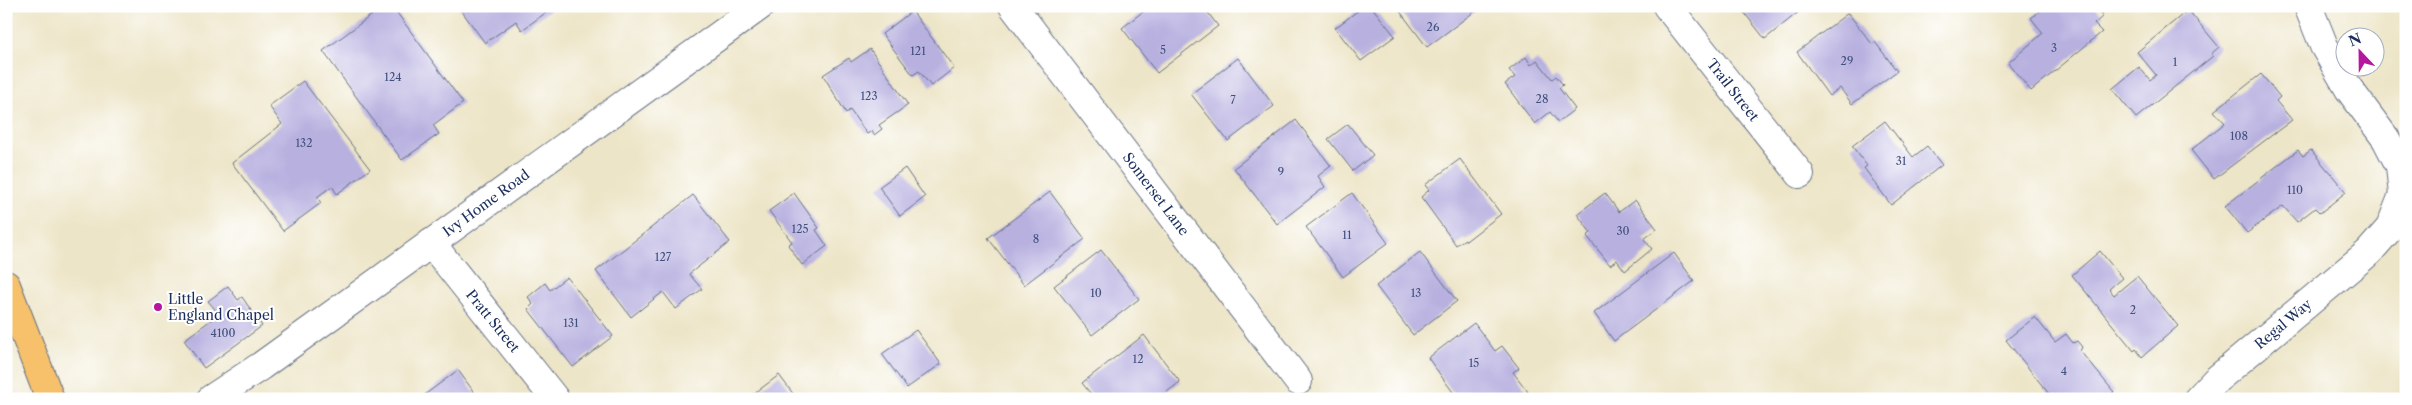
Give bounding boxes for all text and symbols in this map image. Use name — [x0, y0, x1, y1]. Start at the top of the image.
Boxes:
house number: 26 — [1427, 20, 1440, 34]
north arrow — [2334, 28, 2384, 78]
text: N — [2346, 29, 2364, 51]
house number: 3 — [2051, 41, 2057, 55]
house number: 5 — [1160, 43, 1166, 57]
house number: 121 — [910, 44, 926, 58]
house number: 29 — [1841, 54, 1853, 68]
street label: Trail Street — [1703, 55, 1763, 125]
house number: 1 — [2173, 55, 2178, 69]
house number: 124 — [384, 70, 402, 84]
house number: 123 — [860, 89, 878, 103]
house number: 28 — [1536, 92, 1548, 106]
house number: 7 — [1230, 93, 1236, 107]
house number: 108 — [2230, 129, 2248, 143]
house number: 132 — [295, 136, 313, 150]
street label: Somerset Lane — [1119, 149, 1193, 239]
house number: 31 — [1896, 154, 1907, 168]
street label: Ivy Home Road — [439, 165, 533, 241]
house number: 9 — [1278, 165, 1284, 179]
house number: 110 — [2287, 183, 2303, 197]
house number: 125 — [792, 222, 808, 236]
house number: 30 — [1616, 224, 1630, 238]
house number: 11 — [1342, 228, 1352, 242]
house number: 8 — [1033, 232, 1039, 246]
house number: 127 — [655, 250, 672, 264]
street label: Pratt Street — [462, 286, 524, 356]
house number: 10 — [1090, 286, 1102, 300]
house number: 13 — [1411, 286, 1421, 300]
place label: Little England Chapel — [168, 290, 274, 324]
street label: Regal Way — [2251, 295, 2315, 353]
marker: Little England Chapel — [152, 301, 164, 313]
house number: 2 — [2130, 303, 2136, 317]
house number: 131 — [563, 316, 579, 330]
house number: 4100 — [211, 326, 235, 340]
house number: 12 — [1133, 352, 1143, 366]
house number: 15 — [1469, 356, 1479, 370]
house number: 4 — [2061, 364, 2067, 378]

